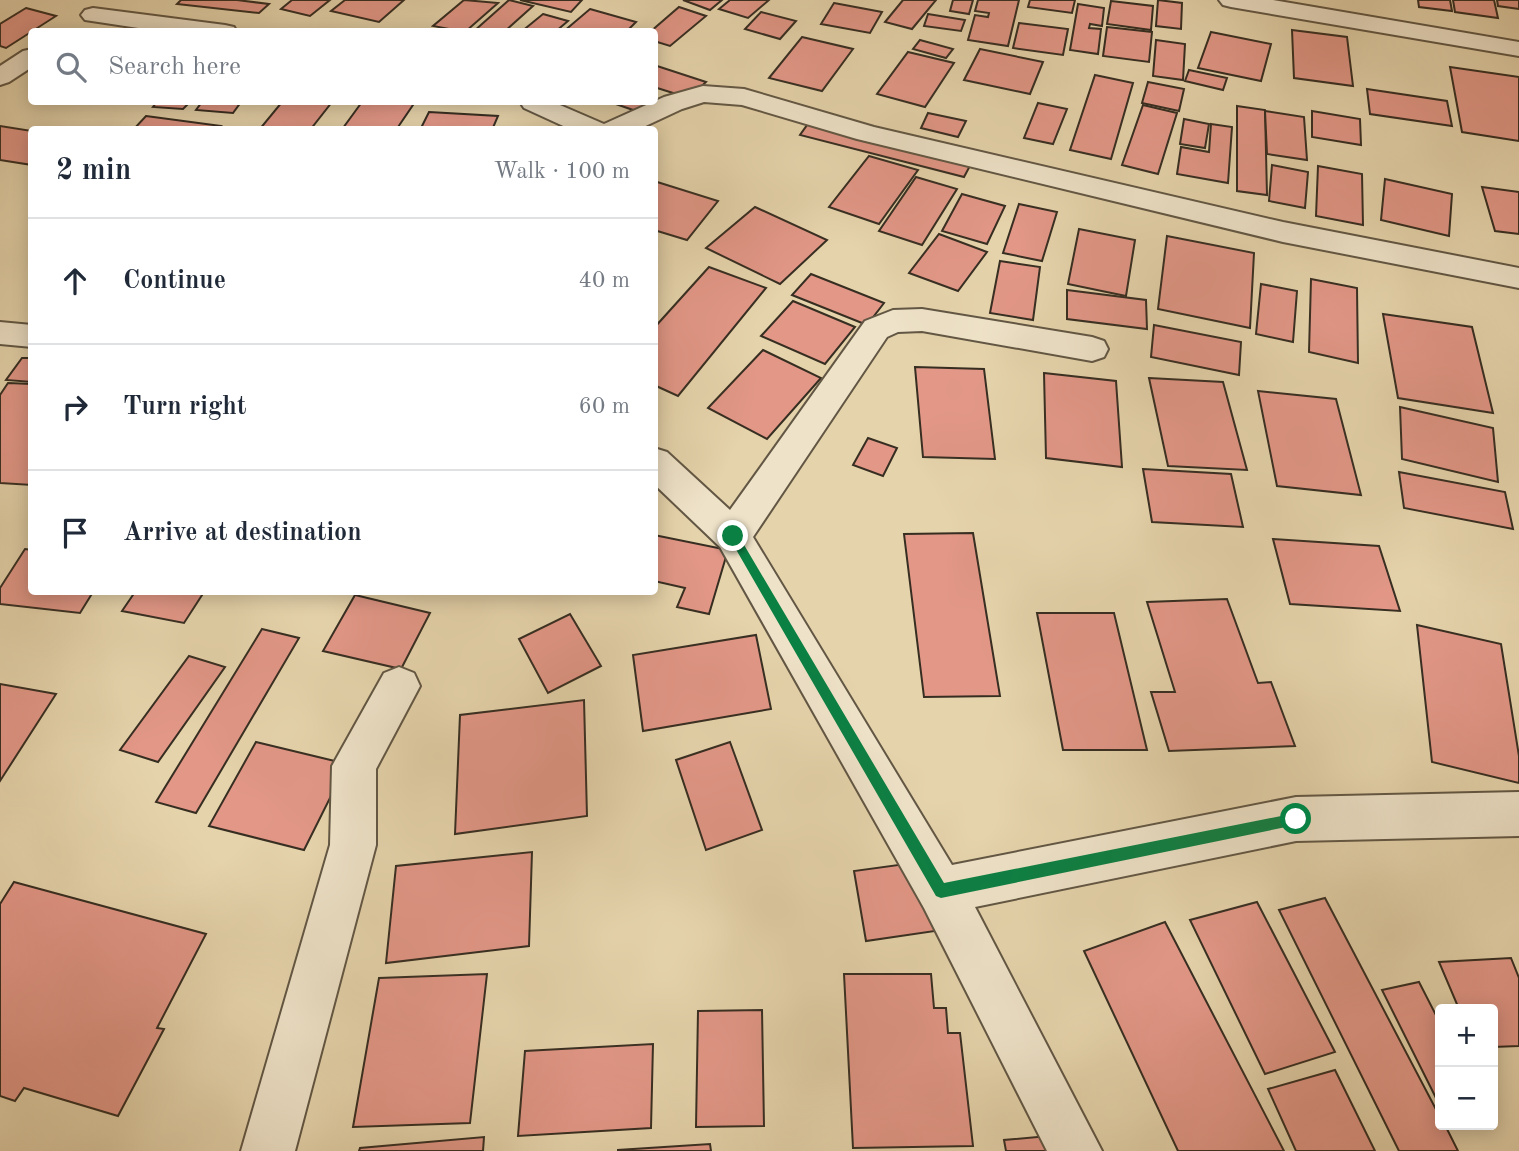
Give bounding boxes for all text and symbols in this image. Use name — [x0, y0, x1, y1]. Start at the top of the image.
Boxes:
search box — [28, 28, 658, 105]
icon: search — [52, 48, 90, 86]
text: Search here — [108, 54, 241, 80]
text: 2 min — [56, 156, 131, 186]
text: Walk · 100 m — [494, 160, 630, 183]
icon: ahead — [56, 262, 94, 300]
text: Continue — [123, 268, 226, 294]
text: 40 m — [579, 269, 630, 292]
icon: right — [56, 388, 94, 426]
text: Turn right — [123, 394, 246, 420]
text: 60 m — [579, 395, 630, 418]
icon: arrive — [56, 514, 94, 552]
text: Arrive at destination — [123, 520, 362, 546]
route end — [717, 520, 748, 551]
route start — [1280, 803, 1311, 834]
map controls — [1435, 1004, 1498, 1130]
button: + — [1435, 1004, 1498, 1067]
button: − — [1435, 1067, 1498, 1130]

